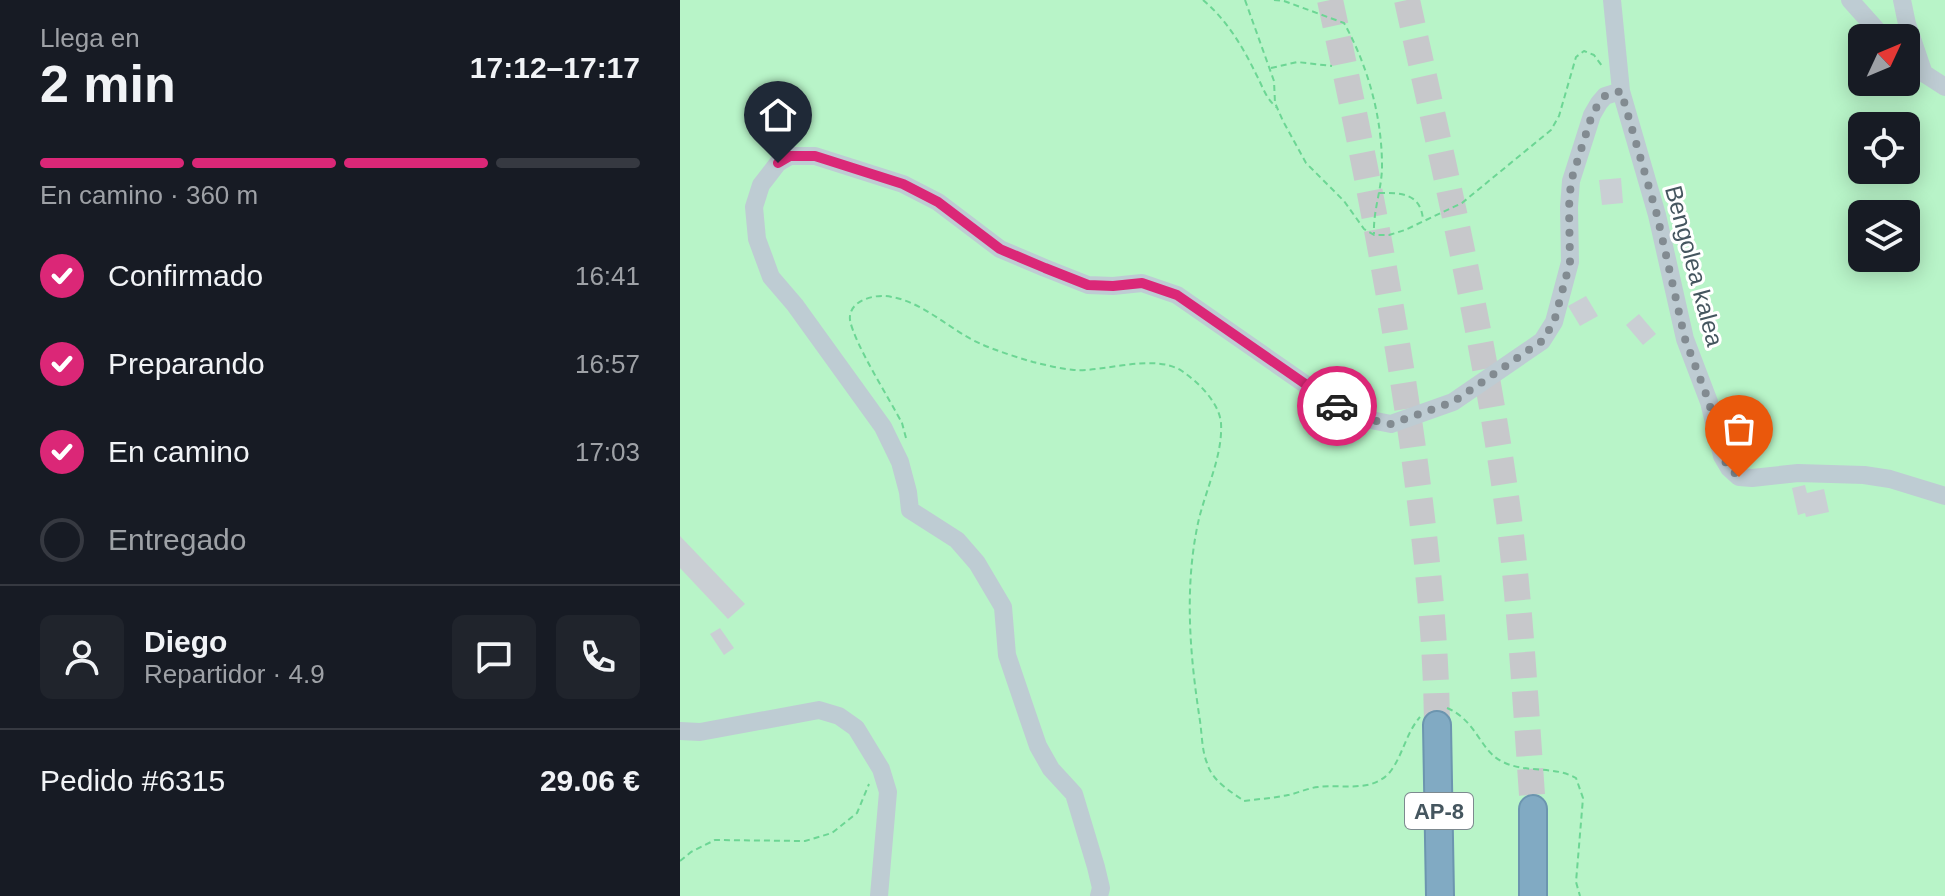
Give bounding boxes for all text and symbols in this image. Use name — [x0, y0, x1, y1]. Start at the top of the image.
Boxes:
text: Llega en — [40, 23, 140, 53]
north arrow — [1848, 24, 1920, 96]
map controls — [1848, 24, 1920, 272]
text: 17:12–17:17 — [470, 51, 640, 84]
text: 2 min — [40, 55, 176, 113]
pin — [744, 81, 812, 163]
icon: home — [756, 93, 800, 137]
button: locate — [1848, 112, 1920, 184]
text: En camino · 360 m — [40, 180, 258, 210]
street label: Bengolea kalea — [1660, 182, 1729, 350]
button: layers — [1848, 200, 1920, 272]
icon: check — [40, 254, 84, 298]
text: Confirmado — [108, 259, 263, 292]
text: 16:41 — [575, 261, 640, 291]
icon: check — [40, 342, 84, 386]
text: Preparando — [108, 347, 265, 380]
text: 16:57 — [575, 349, 640, 379]
courier — [1297, 366, 1377, 446]
icon: car — [1315, 384, 1359, 428]
pin — [1705, 395, 1773, 477]
icon: bag — [1717, 407, 1761, 451]
icon: check — [40, 430, 84, 474]
text: En camino — [108, 435, 250, 468]
text: 17:03 — [575, 437, 640, 467]
text: Entregado — [108, 523, 246, 556]
button: person — [40, 615, 124, 699]
button: chat — [452, 615, 536, 699]
button: phone — [556, 615, 640, 699]
text: Diego — [144, 625, 227, 658]
text: Repartidor · 4.9 — [144, 659, 325, 689]
text: Pedido #6315 — [40, 764, 225, 797]
text: 29.06 € — [540, 764, 640, 797]
road number: AP-8 — [1405, 793, 1473, 829]

